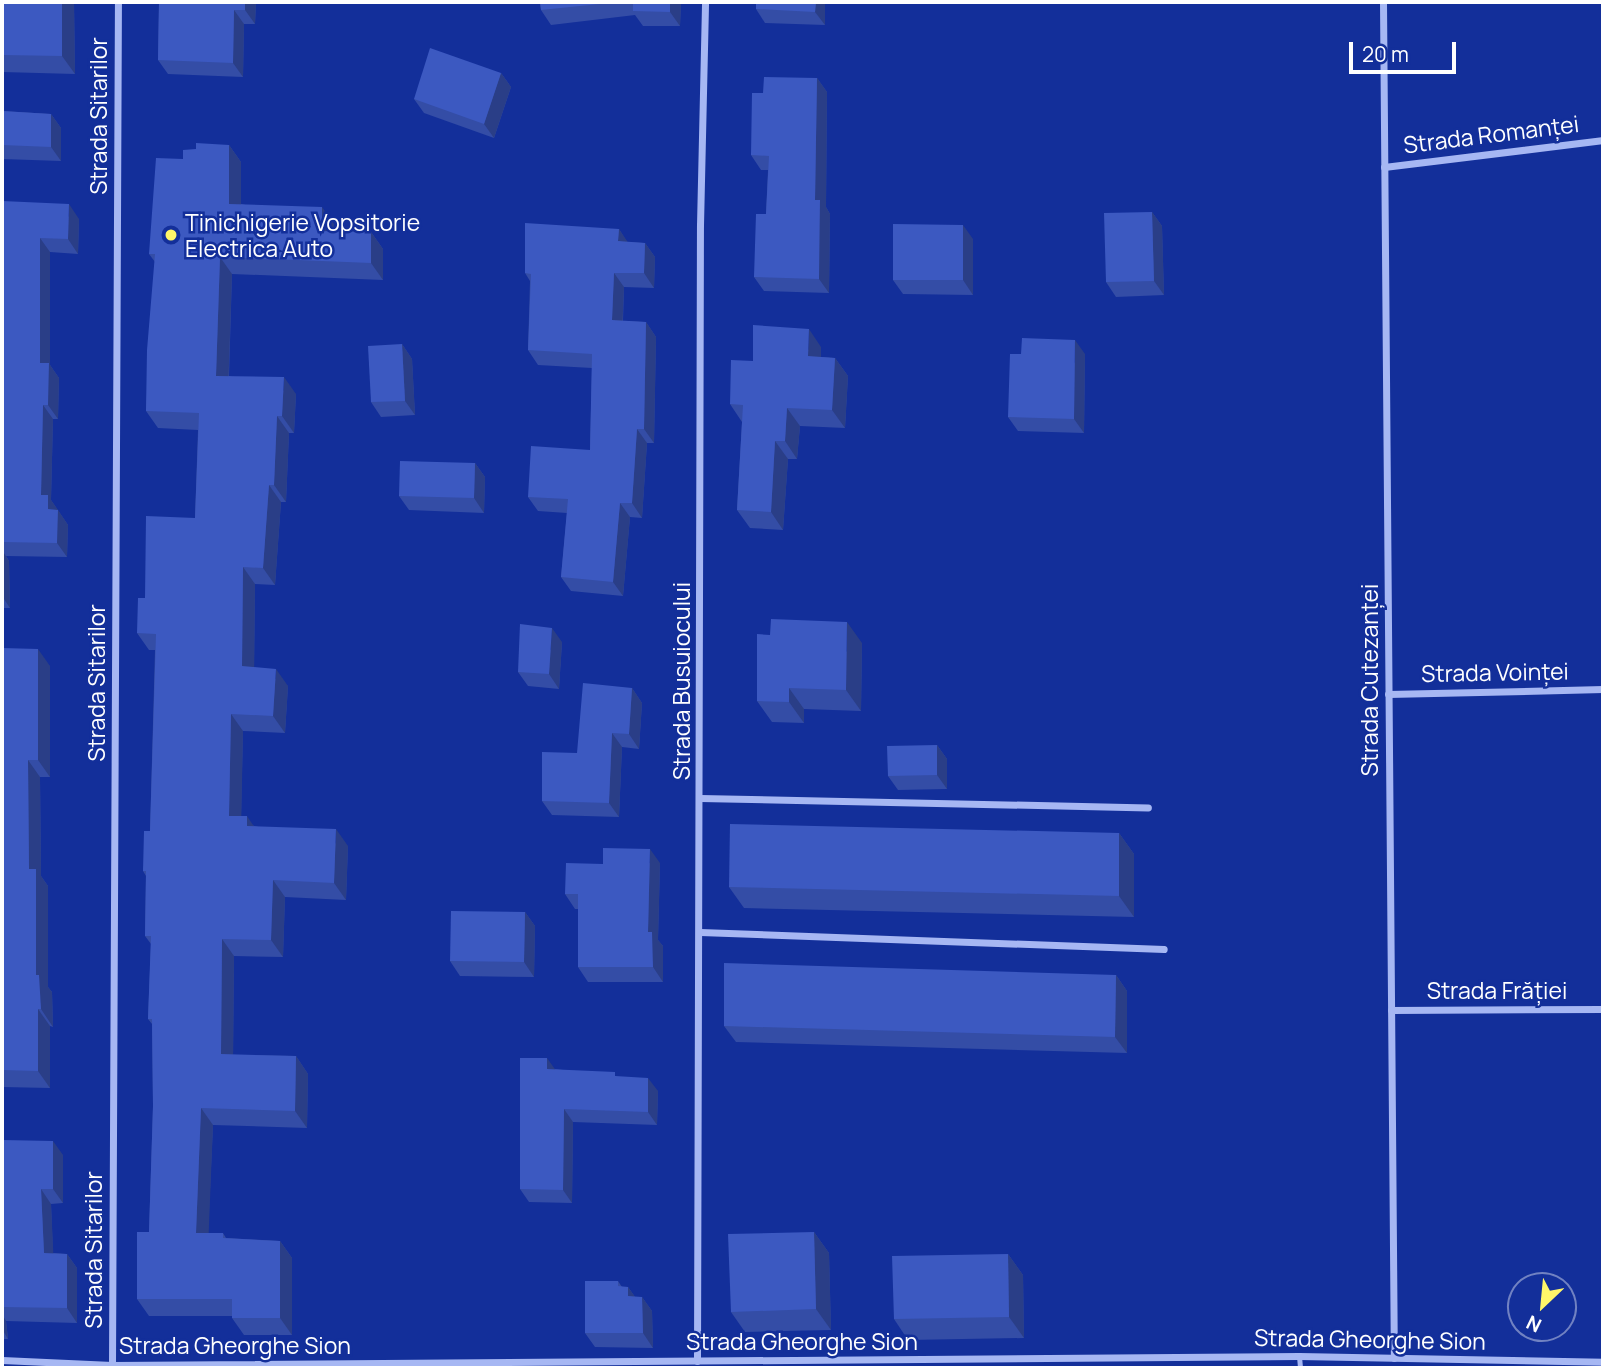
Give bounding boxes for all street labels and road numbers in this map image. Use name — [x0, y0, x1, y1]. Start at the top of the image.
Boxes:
street label: Strada Sitarilor — [84, 37, 112, 195]
street label: Strada Romanței — [1402, 110, 1580, 158]
street label: Strada Busuiocului — [667, 582, 695, 780]
street label: Strada Cutezanței — [1355, 584, 1383, 776]
street label: Strada Sitarilor — [82, 604, 110, 762]
street label: Strada Voinței — [1421, 657, 1569, 687]
street label: Strada Frăției — [1427, 976, 1567, 1004]
street label: Strada Sitarilor — [79, 1171, 107, 1329]
street label: Strada Gheorghe Sion — [1254, 1323, 1486, 1355]
street label: Strada Gheorghe Sion — [686, 1327, 918, 1355]
street label: Strada Gheorghe Sion — [119, 1331, 351, 1359]

